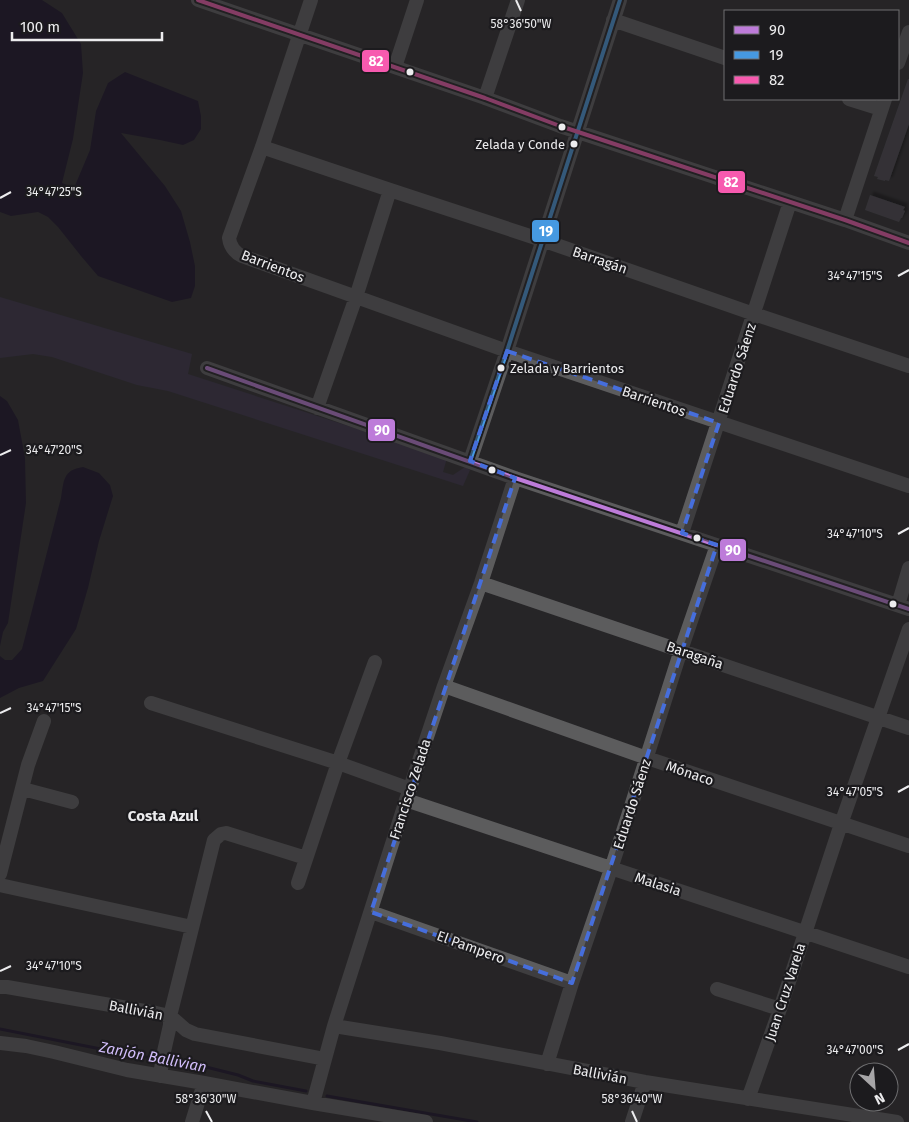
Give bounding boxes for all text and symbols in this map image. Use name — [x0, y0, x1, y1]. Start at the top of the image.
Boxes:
scale bar — [12, 10, 162, 42]
legend — [724, 10, 899, 100]
text: 58°36'50"W — [491, 17, 552, 31]
text: 100 m — [20, 18, 60, 36]
text: 90 — [769, 21, 785, 39]
text: 19 — [769, 46, 783, 64]
line badge: 82 — [361, 49, 390, 73]
text: 82 — [368, 53, 384, 70]
unlabelled marker — [405, 67, 415, 77]
text: 82 — [769, 71, 785, 89]
unlabelled marker — [557, 122, 567, 132]
place label: Zelada y Conde — [475, 137, 565, 152]
marker: Zelada y Conde — [569, 139, 579, 149]
line badge: 82 — [717, 170, 746, 194]
text: 82 — [723, 174, 739, 191]
text: 34°47'25"S — [26, 185, 82, 199]
line badge: 19 — [531, 219, 560, 243]
text: 19 — [539, 223, 553, 240]
street label: Barragán — [570, 243, 629, 278]
street label: Barrientos — [239, 247, 307, 286]
text: 34°47'15"S — [828, 269, 883, 283]
street label: Eduardo Sáenz — [715, 321, 760, 415]
place label: Zelada y Barrientos — [510, 361, 624, 376]
marker: Zelada y Barrientos — [496, 363, 506, 373]
street label: Barrientos — [620, 383, 688, 420]
line badge: 90 — [367, 418, 396, 442]
text: 90 — [374, 422, 390, 439]
text: 34°47'20"S — [26, 443, 83, 457]
unlabelled marker — [487, 465, 497, 475]
text: 34°47'10"S — [827, 527, 883, 541]
unlabelled marker — [692, 533, 702, 543]
line badge: 90 — [719, 538, 747, 562]
text: 90 — [725, 542, 741, 559]
unlabelled marker — [888, 599, 898, 609]
street label: Baragaña — [664, 638, 725, 673]
text: 34°47'15"S — [27, 701, 82, 715]
street label: Francisco Zelada — [386, 737, 435, 842]
street label: Eduardo Sáenz — [610, 757, 655, 851]
street label: Mónaco — [664, 757, 716, 790]
text: 34°47'05"S — [827, 785, 884, 799]
district label: Costa Azul — [128, 807, 199, 825]
street label: Malasia — [632, 869, 683, 900]
street label: El Pampero — [434, 927, 507, 968]
street label: Juan Cruz Varela — [762, 941, 809, 1043]
text: 34°47'10"S — [26, 959, 82, 973]
street label: Ballivián — [107, 997, 164, 1024]
water label: Zanjón Ballivian — [97, 1038, 208, 1076]
text: 34°47'00"S — [826, 1043, 884, 1057]
street label: Ballivián — [571, 1061, 628, 1088]
north arrow — [849, 1062, 899, 1112]
text: N — [872, 1089, 887, 1108]
text: 58°36'30"W — [176, 1092, 237, 1106]
text: 58°36'40"W — [602, 1092, 663, 1106]

